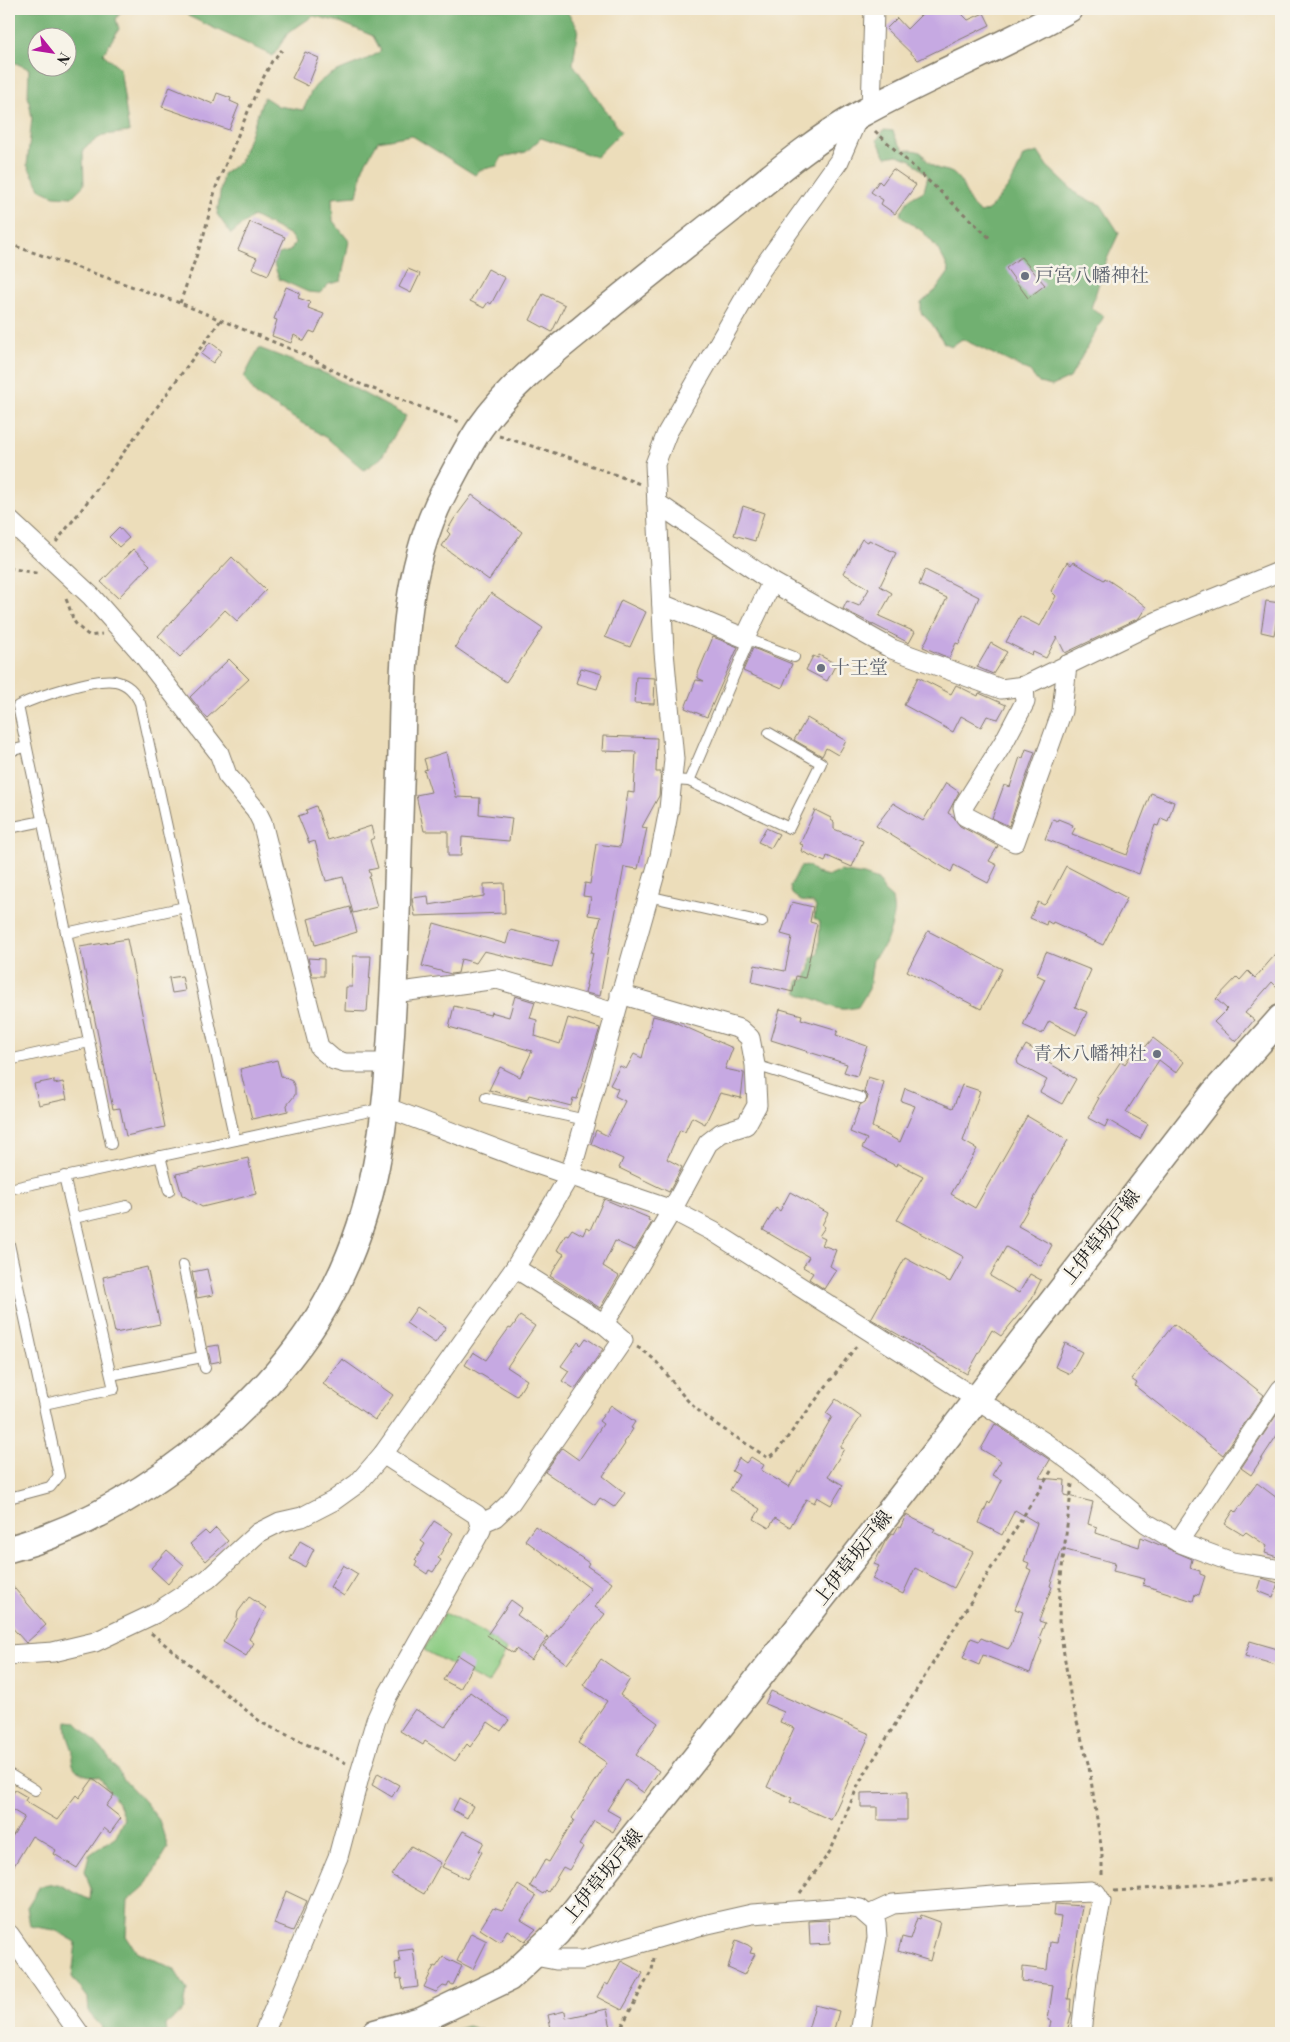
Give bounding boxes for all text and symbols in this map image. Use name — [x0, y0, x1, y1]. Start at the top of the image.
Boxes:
north arrow — [28, 28, 78, 78]
text: N — [52, 49, 73, 67]
place label: 戸宮八幡神社 — [1035, 264, 1149, 288]
marker: 戸宮八幡神社 — [1019, 270, 1031, 282]
place label: 十王堂 — [831, 656, 888, 680]
marker: 十王堂 — [815, 662, 827, 674]
place label: 青木八幡神社 — [1033, 1042, 1147, 1066]
marker: 青木八幡神社 — [1151, 1048, 1163, 1060]
street label: 上伊草坂戸線 — [1056, 1185, 1146, 1289]
street label: 上伊草坂戸線 — [808, 1506, 898, 1610]
street label: 上伊草坂戸線 — [558, 1824, 648, 1928]

